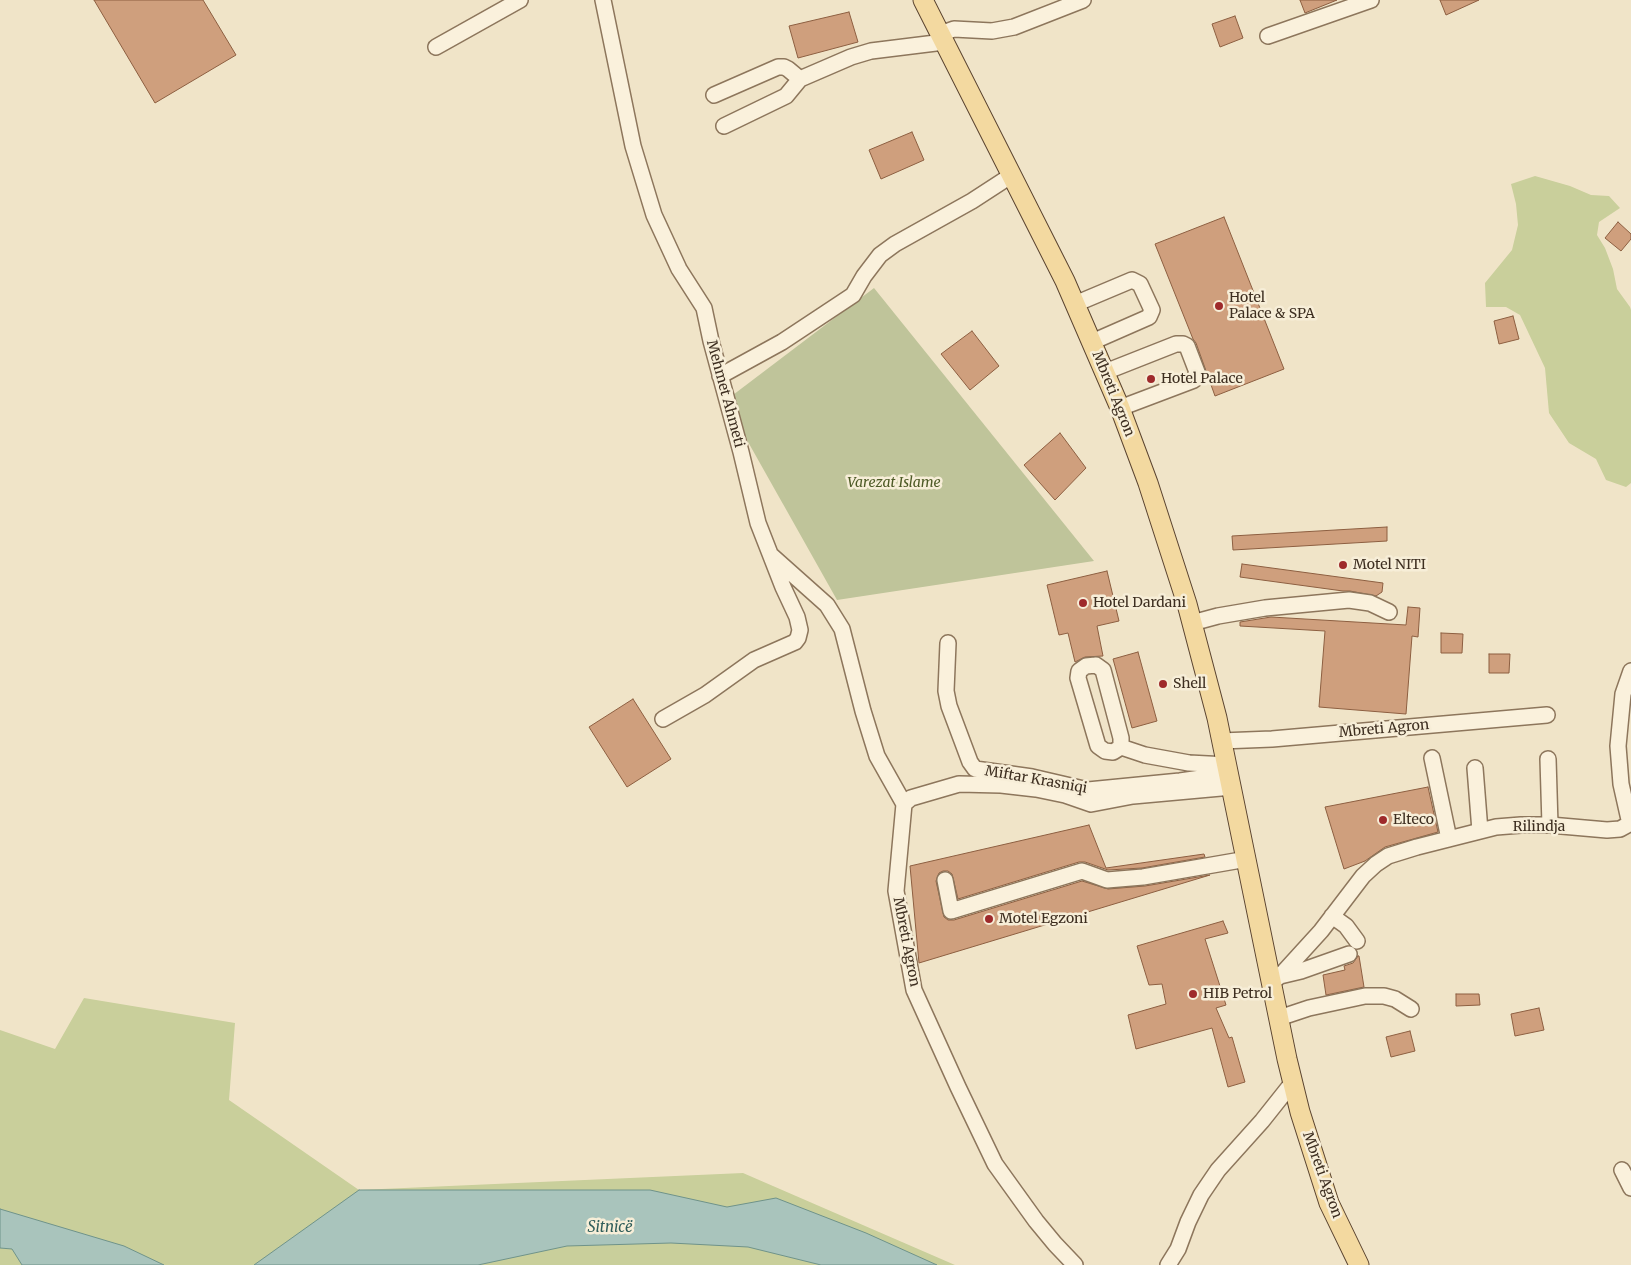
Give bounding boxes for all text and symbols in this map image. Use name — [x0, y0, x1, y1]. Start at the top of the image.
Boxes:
place label: Hotel Palace & SPA — [1229, 290, 1315, 322]
marker: Hotel Palace & SPA — [1213, 300, 1225, 312]
street label: Mehmet Ahmeti — [703, 338, 747, 450]
street label: Mbreti Agron — [1088, 349, 1138, 439]
place label: Hotel Palace — [1161, 371, 1243, 387]
marker: Hotel Palace — [1145, 373, 1157, 385]
park label: Varezat Islame — [847, 475, 941, 491]
place label: Motel NITI — [1353, 557, 1426, 573]
marker: Motel NITI — [1337, 559, 1349, 571]
place label: Hotel Dardani — [1093, 595, 1186, 611]
marker: Hotel Dardani — [1077, 597, 1089, 609]
place label: Shell — [1173, 676, 1206, 692]
marker: Shell — [1157, 678, 1169, 690]
street label: Mbreti Agron — [1338, 717, 1430, 741]
street label: Miftar Krasniqi — [984, 763, 1088, 797]
place label: Elteco — [1393, 812, 1434, 828]
marker: Elteco — [1377, 814, 1389, 826]
street label: Rilindja — [1513, 819, 1565, 835]
street label: Mbreti Agron — [889, 896, 923, 988]
place label: Motel Egzoni — [999, 911, 1088, 927]
marker: Motel Egzoni — [983, 913, 995, 925]
place label: HIB Petrol — [1203, 986, 1272, 1002]
marker: HIB Petrol — [1187, 988, 1199, 1000]
street label: Mbreti Agron — [1299, 1130, 1345, 1220]
water label: Sitnicë — [587, 1219, 633, 1237]

